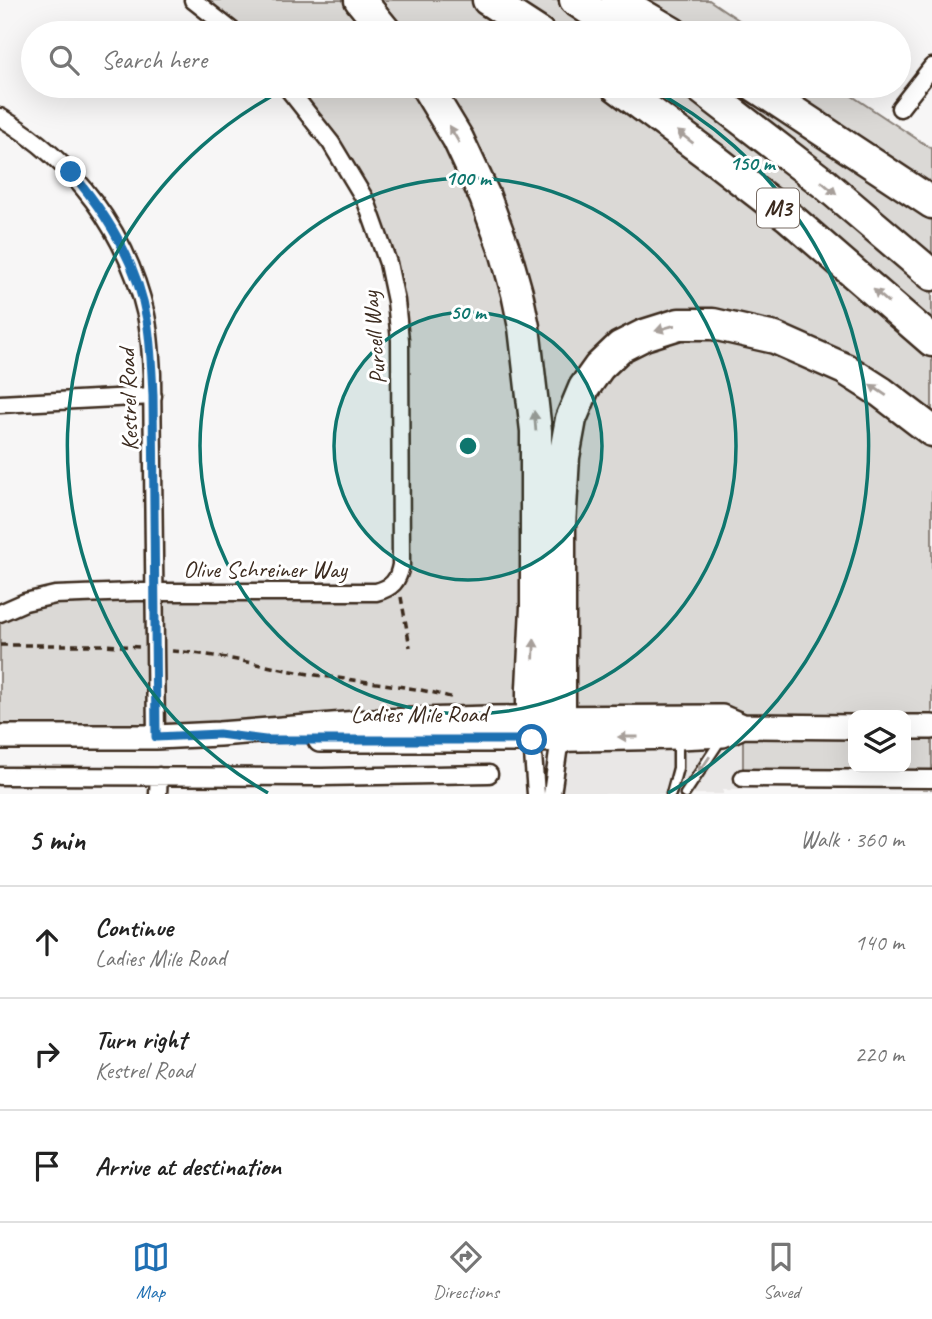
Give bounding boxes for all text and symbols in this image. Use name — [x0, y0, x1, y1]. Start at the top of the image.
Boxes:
search box — [21, 21, 911, 98]
icon: search — [45, 41, 83, 79]
text: Search here — [101, 43, 207, 76]
one-way arrow — [448, 124, 460, 144]
one-way arrow — [676, 130, 694, 144]
text: 150 m — [729, 150, 777, 176]
route end — [55, 156, 86, 187]
text: 100 m — [445, 165, 493, 191]
one-way arrow — [820, 180, 838, 195]
road number: M3 — [757, 188, 799, 228]
street label: Purcell Way — [355, 288, 393, 386]
one-way arrow — [872, 289, 889, 304]
text: 50 m — [450, 299, 488, 325]
one-way arrow — [655, 324, 676, 334]
street label: Kestrel Road — [111, 345, 145, 452]
one-way arrow — [869, 383, 887, 397]
one-way arrow — [529, 410, 540, 432]
centre of rings — [456, 434, 480, 458]
street label: Olive Schreiner Way — [183, 554, 349, 584]
one-way arrow — [528, 637, 539, 659]
street label: Ladies Mile Road — [351, 699, 491, 729]
map controls — [848, 710, 911, 773]
button: layers — [848, 710, 911, 773]
route start — [516, 724, 547, 755]
one-way arrow — [617, 731, 639, 743]
one-way arrow — [698, 755, 711, 774]
text: 5 min — [28, 821, 85, 859]
text: Walk · 360 m — [800, 825, 904, 854]
text: Continue — [95, 911, 173, 944]
icon: ahead — [28, 923, 66, 961]
text: 140 m — [855, 928, 904, 957]
text: Ladies Mile Road — [95, 944, 226, 973]
text: Turn right — [95, 1023, 186, 1056]
icon: right — [28, 1035, 66, 1073]
text: 220 m — [855, 1040, 904, 1069]
text: Kestrel Road — [95, 1056, 193, 1085]
icon: arrive — [28, 1147, 66, 1185]
text: Arrive at destination — [95, 1150, 281, 1183]
tab: Map — [132, 1238, 170, 1304]
tab: Directions — [433, 1238, 499, 1304]
tab: Saved — [762, 1238, 800, 1304]

